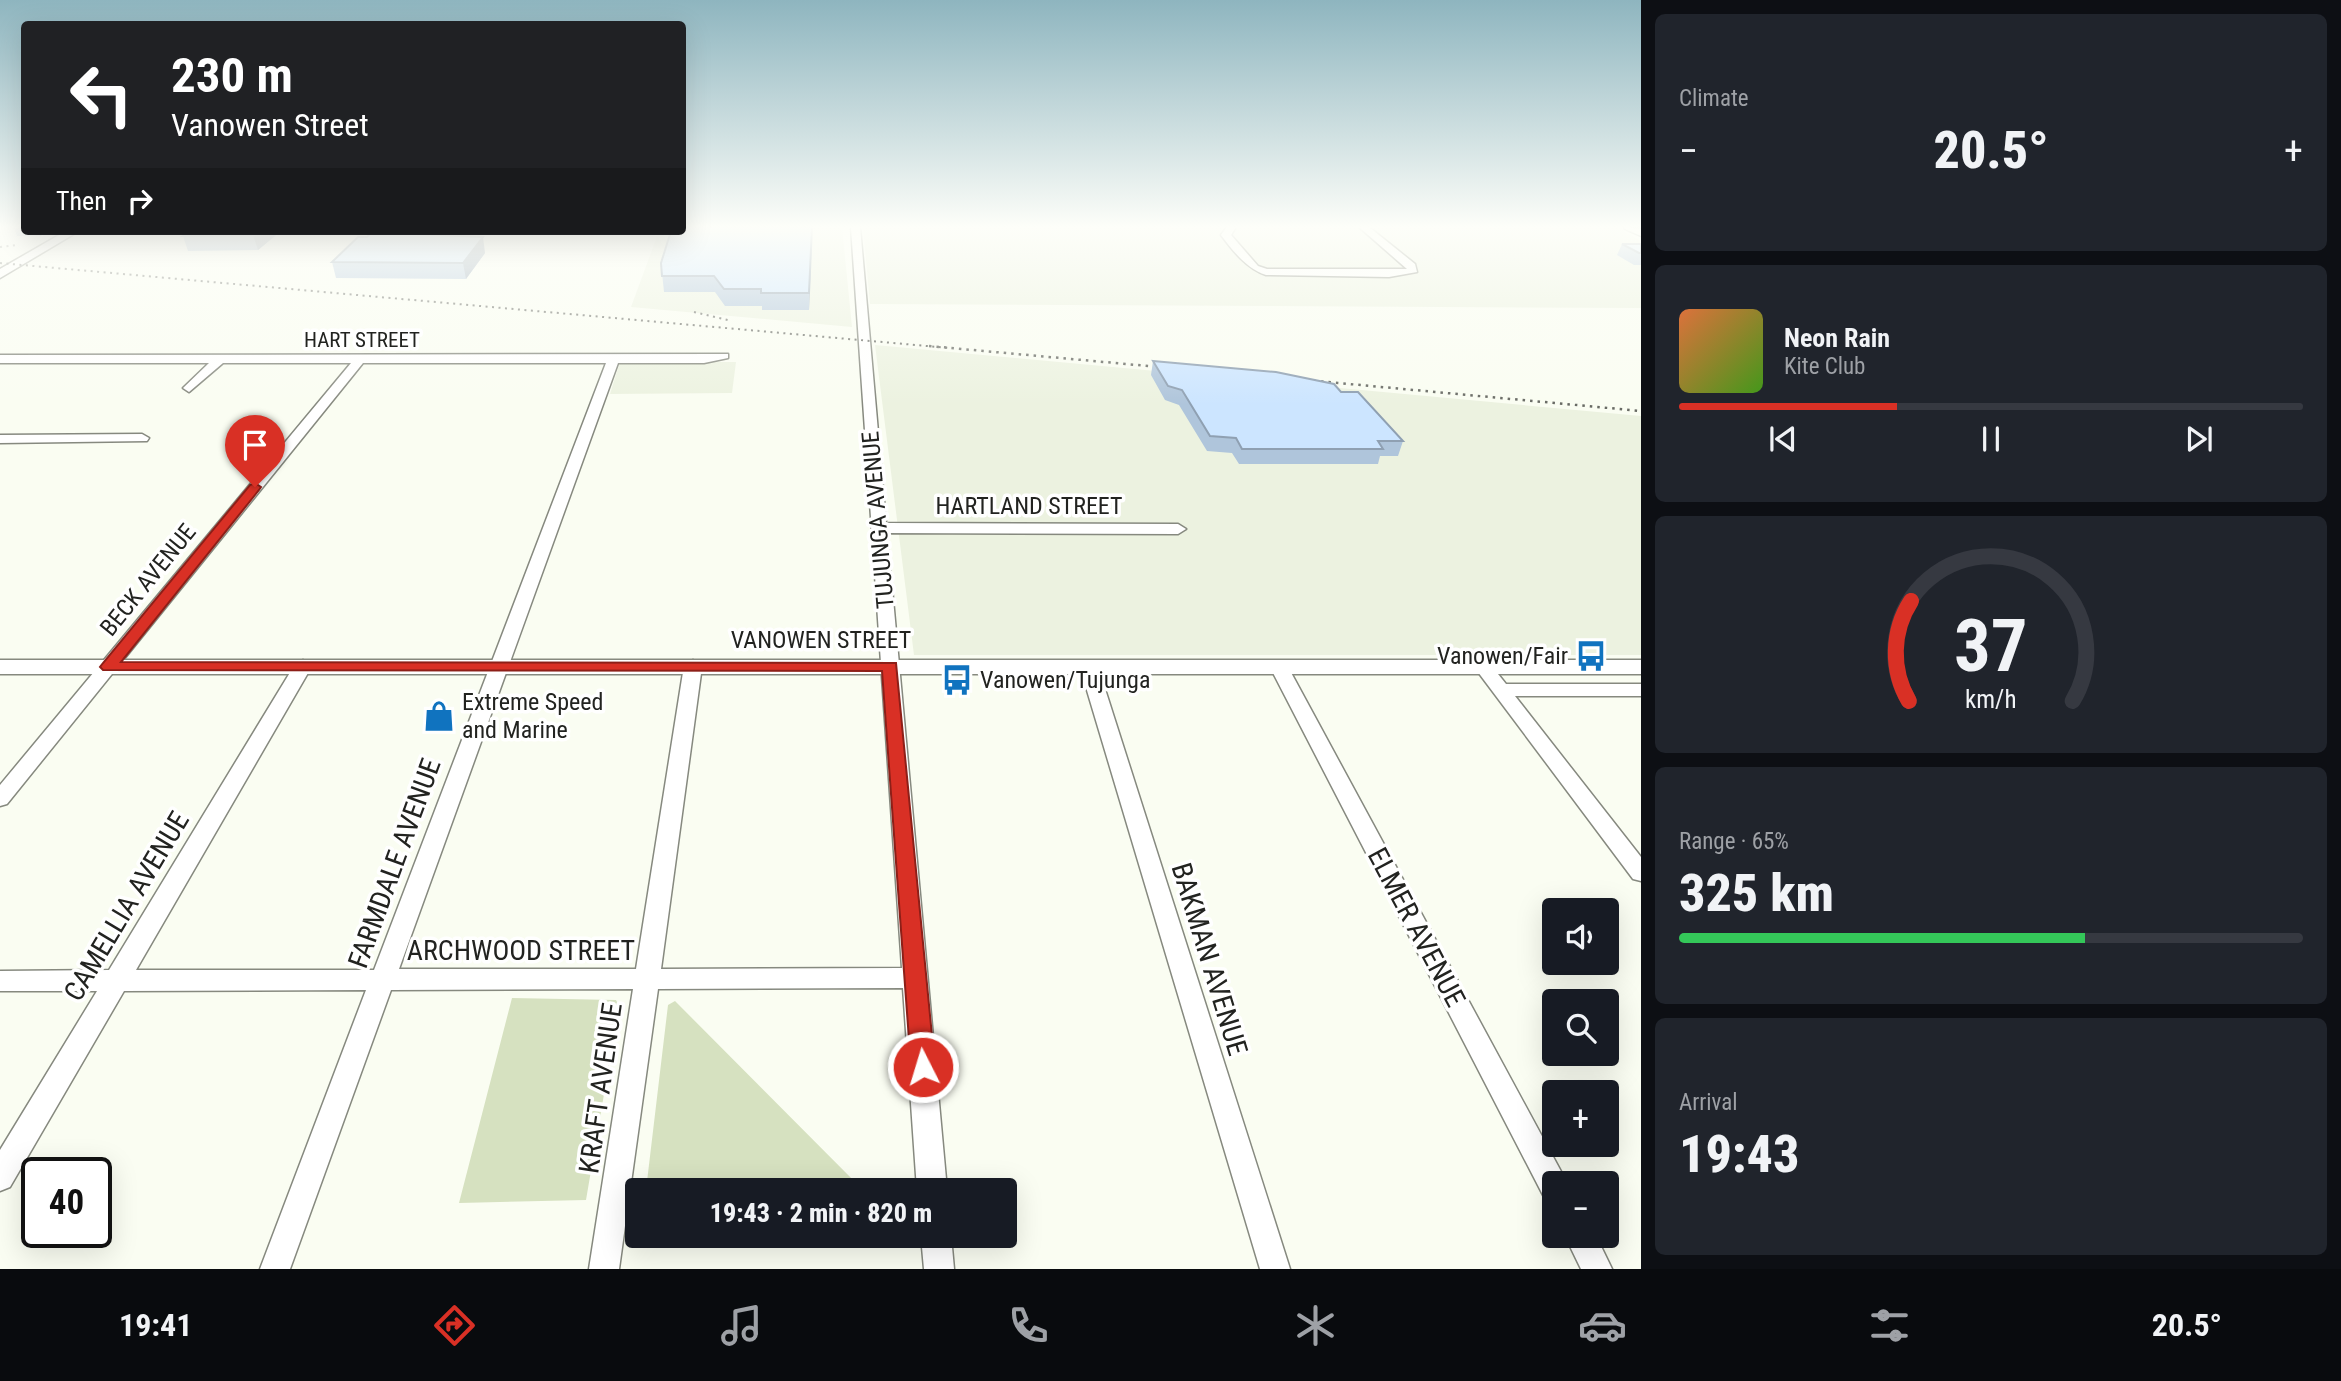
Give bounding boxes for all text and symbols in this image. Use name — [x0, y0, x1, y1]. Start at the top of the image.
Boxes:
text: 230 m — [171, 47, 293, 104]
icon: left — [56, 49, 147, 140]
text: Climate — [1679, 85, 1749, 112]
text: Vanowen Street — [171, 106, 369, 144]
text: 20.5° — [1933, 120, 2049, 181]
text: − — [1679, 129, 1698, 173]
text: + — [2284, 129, 2303, 173]
icon: right — [121, 182, 159, 220]
text: Then — [56, 186, 107, 216]
text: Neon Rain — [1784, 323, 1890, 353]
street label: HART STREET — [304, 328, 420, 352]
text: Kite Club — [1784, 353, 1865, 380]
pin — [225, 415, 285, 487]
icon: previous — [1764, 420, 1802, 458]
icon: pause — [1972, 420, 2010, 458]
icon: next — [2180, 420, 2218, 458]
icon: arrive — [236, 426, 274, 464]
street label: TUJUNGA AVENUE — [856, 430, 900, 610]
street label: HARTLAND STREET — [935, 492, 1123, 520]
street label: BECK AVENUE — [94, 518, 202, 642]
text: 37 — [1954, 603, 2028, 689]
street label: VANOWEN STREET — [731, 626, 911, 654]
bus stop icon: Vanowen/Fair — [1574, 639, 1608, 673]
place label: Vanowen/Fair — [1437, 642, 1568, 670]
bus stop icon: Vanowen/Tujunga — [940, 663, 974, 697]
place label: Vanowen/Tujunga — [980, 666, 1150, 694]
text: km/h — [1965, 684, 2017, 713]
place label: Extreme Speed and Marine — [462, 688, 603, 744]
shop icon: Extreme Speed and Marine — [422, 699, 456, 733]
street label: FARMDALE AVENUE — [341, 754, 448, 972]
street label: CAMELLIA AVENUE — [57, 806, 196, 1007]
text: Range · 65% — [1679, 828, 1789, 855]
street label: ELMER AVENUE — [1361, 842, 1472, 1012]
street label: BAKMAN AVENUE — [1165, 859, 1254, 1059]
text: 325 km — [1679, 863, 1834, 924]
map controls — [1542, 898, 1619, 1248]
button: sound — [1542, 898, 1619, 975]
street label: ARCHWOOD STREET — [407, 934, 635, 967]
button: search — [1542, 989, 1619, 1066]
street label: KRAFT AVENUE — [572, 1001, 629, 1176]
position arrow — [886, 1030, 960, 1104]
button: + — [1542, 1080, 1619, 1157]
text: Arrival — [1679, 1089, 1738, 1116]
text: 19:43 — [1679, 1124, 1799, 1185]
speed limit sign: 40 — [21, 1157, 112, 1248]
button: − — [1542, 1171, 1619, 1248]
text: 19:43 · 2 min · 820 m — [710, 1198, 932, 1228]
icon: directions — [430, 1301, 479, 1350]
icon: music — [717, 1301, 766, 1350]
icon: phone — [1004, 1301, 1053, 1350]
icon: climate — [1291, 1301, 1340, 1350]
icon: car — [1578, 1301, 1627, 1350]
icon: filters — [1865, 1301, 1914, 1350]
text: 19:41 — [119, 1306, 192, 1344]
text: 20.5° — [2152, 1306, 2222, 1344]

